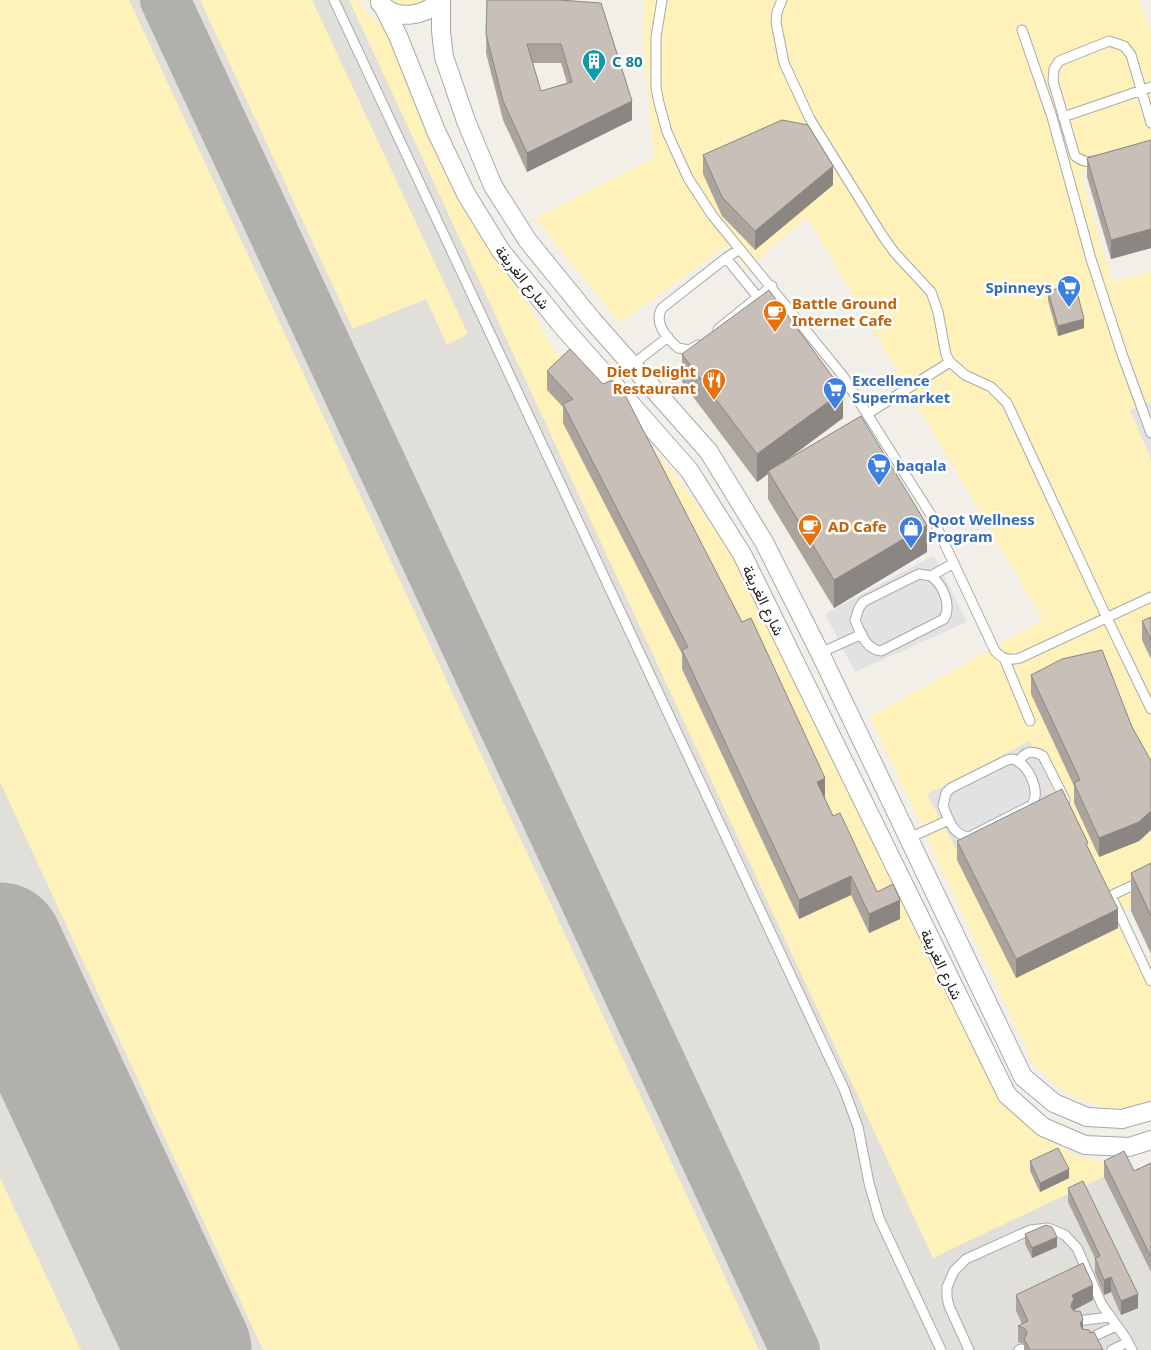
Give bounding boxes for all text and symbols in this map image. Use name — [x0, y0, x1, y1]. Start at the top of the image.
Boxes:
building icon: C 80 — [581, 48, 607, 82]
place label: C 80 — [612, 51, 643, 71]
street label: شارع الغريفة — [490, 241, 555, 314]
supermarket icon: Spinneys — [1056, 274, 1082, 308]
place label: Spinneys — [986, 277, 1052, 297]
place label: Battle Ground Internet Cafe — [792, 293, 897, 330]
cafe icon: Battle Ground Internet Cafe — [762, 299, 788, 333]
place label: Diet Delight Restaurant — [607, 361, 696, 398]
restaurant icon: Diet Delight Restaurant — [701, 367, 727, 401]
place label: Excellence Supermarket — [852, 370, 951, 407]
supermarket icon: Excellence Supermarket — [822, 376, 848, 410]
supermarket icon: baqala — [866, 452, 892, 486]
place label: baqala — [896, 455, 946, 475]
place label: Qoot Wellness Program — [928, 509, 1035, 546]
cafe icon: AD Cafe — [797, 513, 823, 547]
shop icon: Qoot Wellness Program — [898, 515, 924, 549]
place label: AD Cafe — [828, 516, 887, 536]
street label: شارع الغريفة — [737, 561, 790, 640]
street label: شارع الغريفة — [915, 925, 968, 1004]

